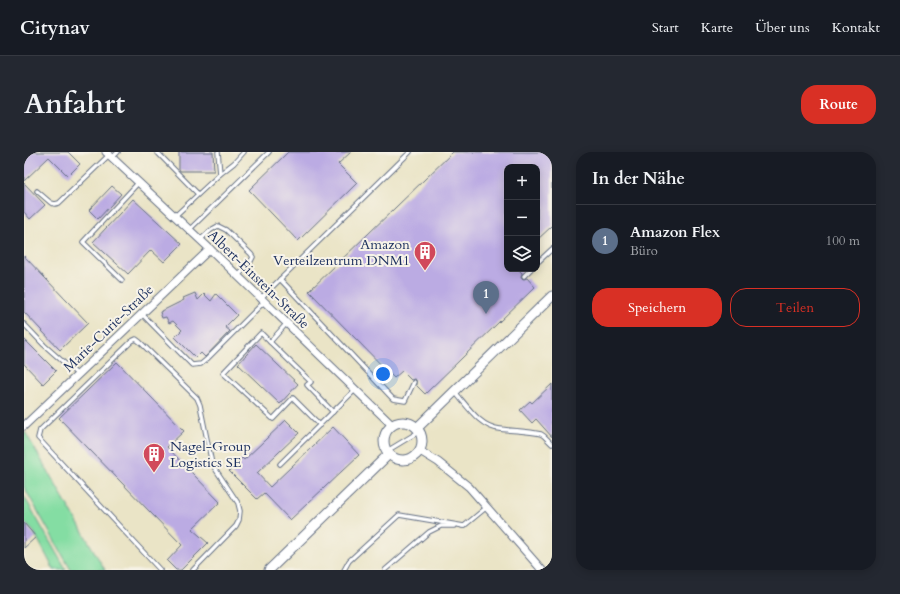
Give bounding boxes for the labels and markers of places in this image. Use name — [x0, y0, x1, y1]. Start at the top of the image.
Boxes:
place label: Amazon Verteilzentrum DNM1 — [273, 235, 410, 270]
building icon: Amazon Verteilzentrum DNM1 — [412, 239, 438, 272]
pin: 1 — [473, 281, 499, 314]
place label: Nagel-Group Logistics SE — [170, 437, 251, 472]
building icon: Nagel-Group Logistics SE — [141, 441, 167, 474]

